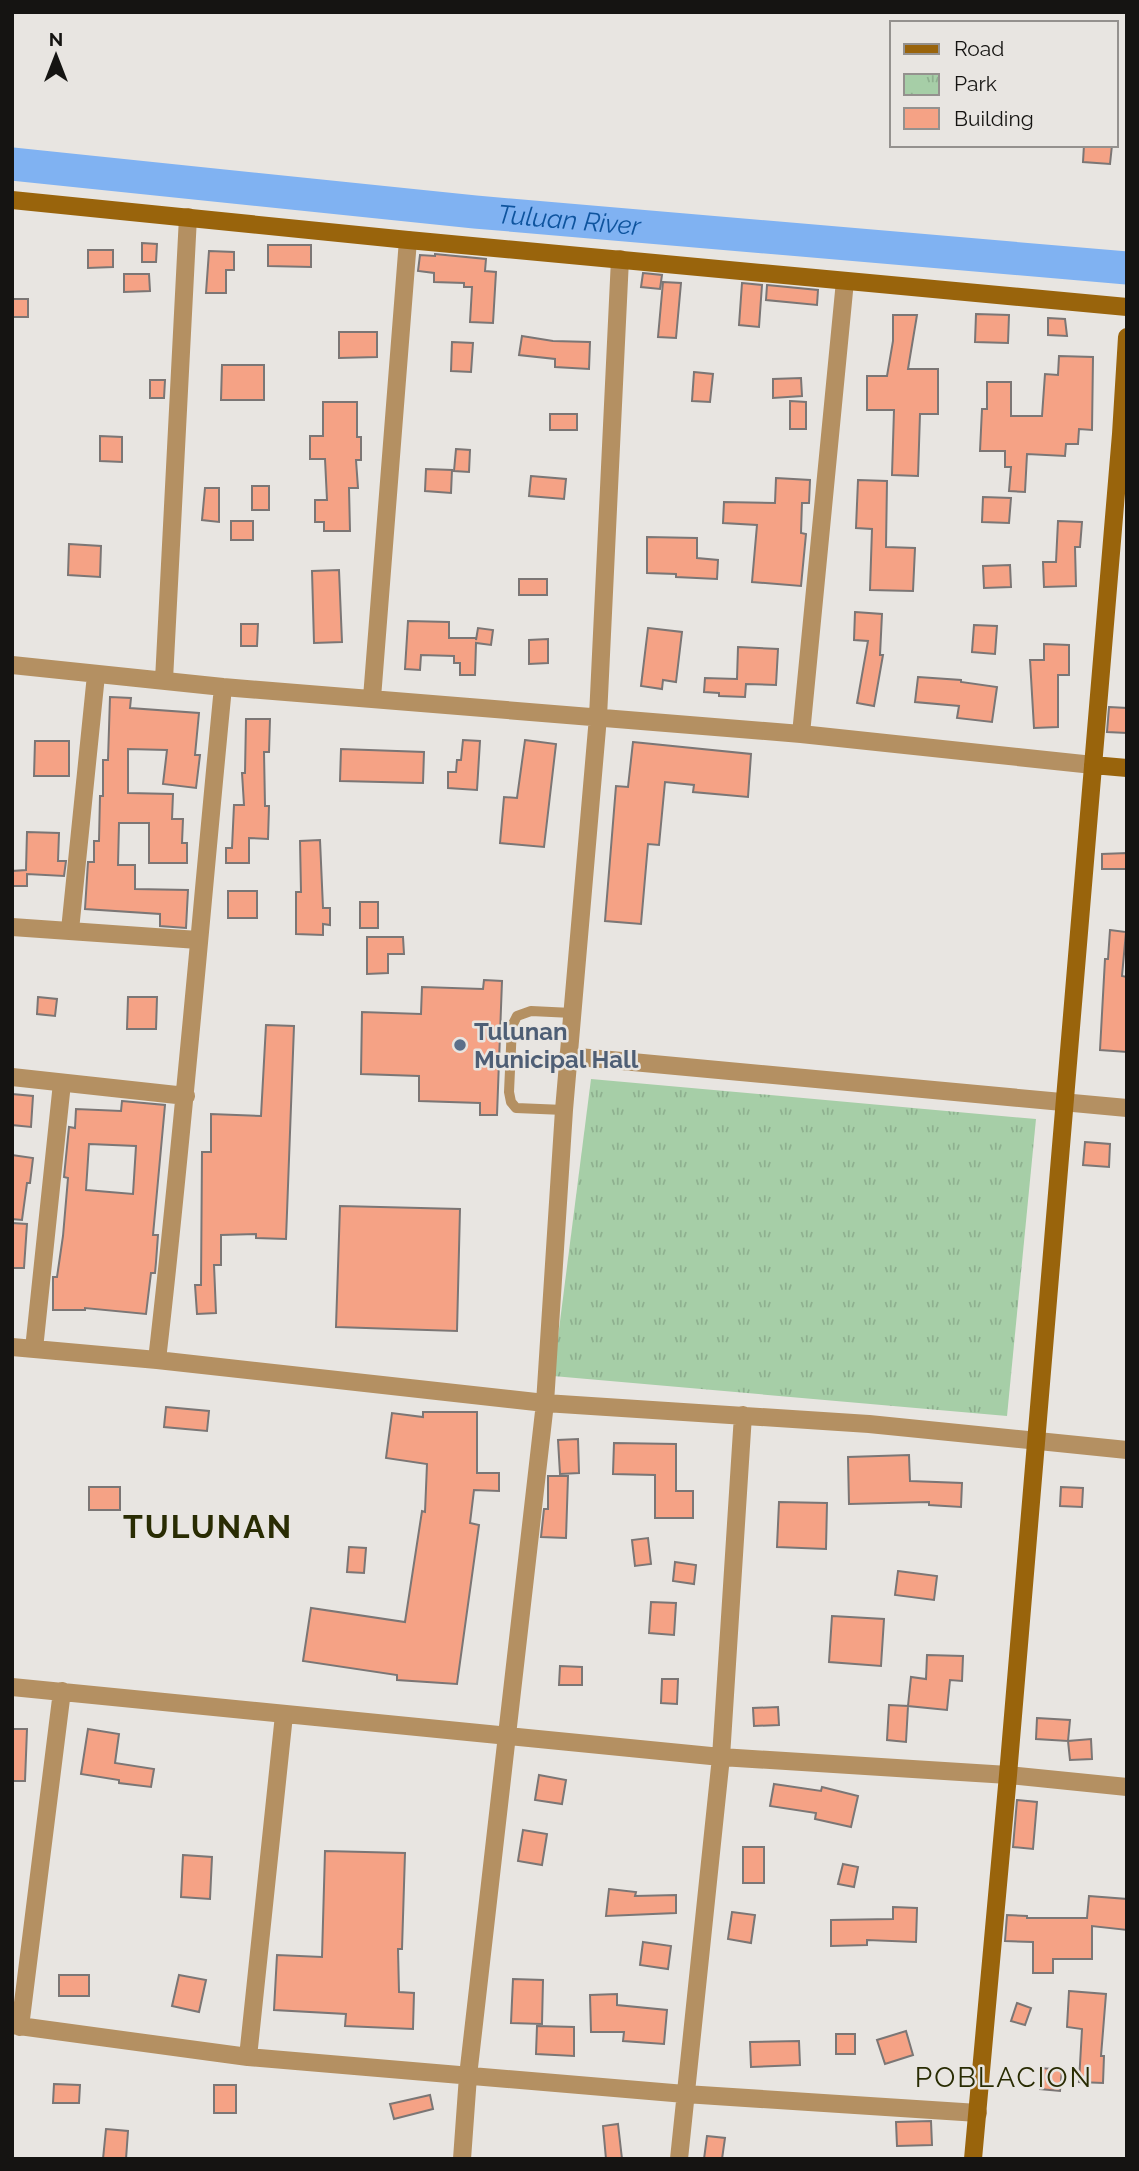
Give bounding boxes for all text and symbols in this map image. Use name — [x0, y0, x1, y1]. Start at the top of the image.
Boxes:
north arrow — [21, 21, 91, 91]
legend — [890, 21, 1118, 147]
text: N — [49, 28, 63, 50]
text: Road — [954, 36, 1004, 61]
text: Park — [954, 71, 997, 96]
text: Building — [954, 106, 1034, 131]
water label: Tuluan River — [496, 199, 643, 241]
place label: Tulunan Municipal Hall — [474, 1017, 639, 1074]
marker: Tulunan Municipal Hall — [452, 1037, 468, 1053]
district label: TULUNAN — [123, 1508, 293, 1545]
district label: POBLACION — [915, 2061, 1093, 2094]

